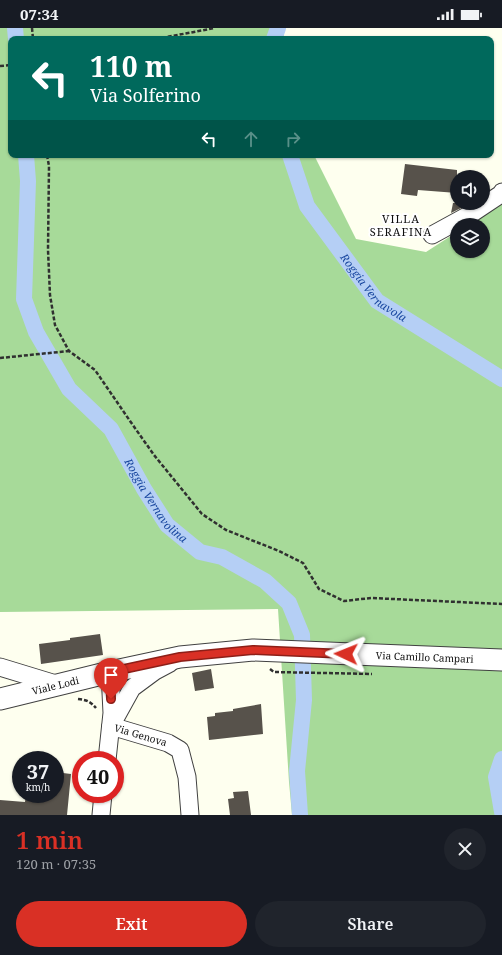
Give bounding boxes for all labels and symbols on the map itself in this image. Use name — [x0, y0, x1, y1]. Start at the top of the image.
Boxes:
district label: VILLA SERAFINA — [370, 211, 432, 239]
water label: Roggia Vernavola — [337, 249, 410, 325]
water label: Roggia Vernavolina — [121, 454, 191, 546]
position arrow — [325, 633, 367, 675]
street label: Via Camillo Campari — [375, 648, 475, 666]
pin — [94, 658, 128, 699]
street label: Viale Lodi — [30, 673, 81, 698]
street label: Via Genova — [113, 720, 169, 749]
speed limit sign: 40 — [72, 751, 124, 803]

